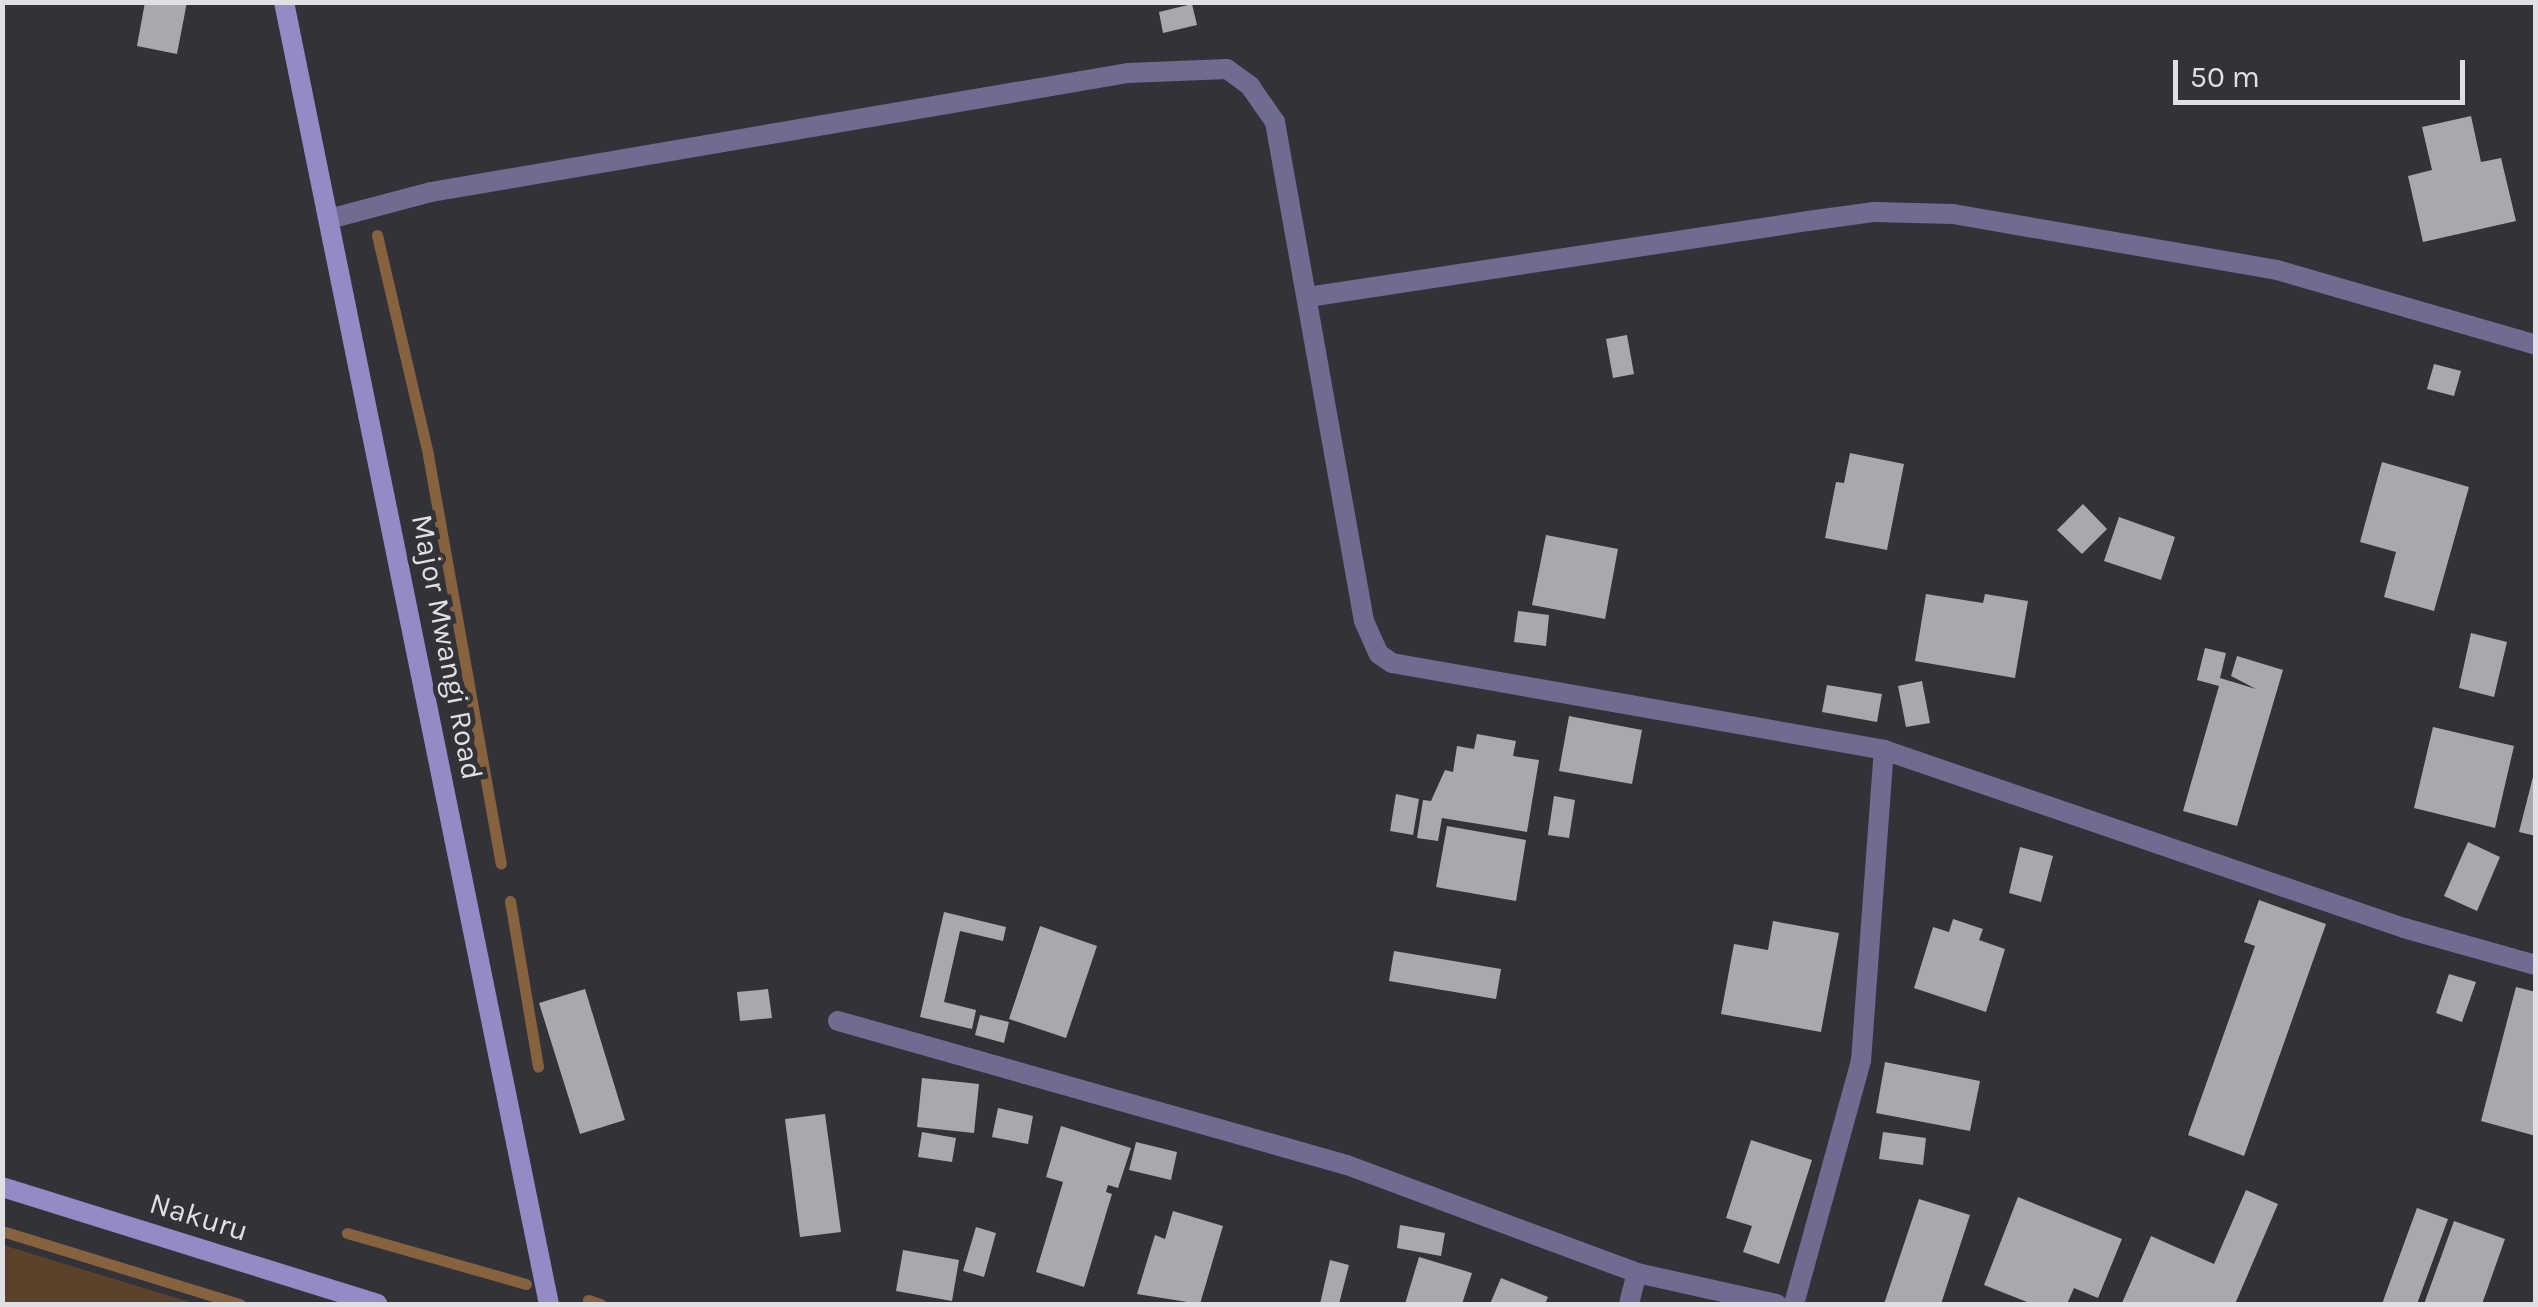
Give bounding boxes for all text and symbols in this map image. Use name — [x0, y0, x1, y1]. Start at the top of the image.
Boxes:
scale bar — [2178, 40, 2470, 102]
text: 50 m — [2190, 59, 2260, 95]
street label: Major Mwangi Road — [404, 511, 490, 783]
street label: Nakuru — [145, 1185, 253, 1249]

